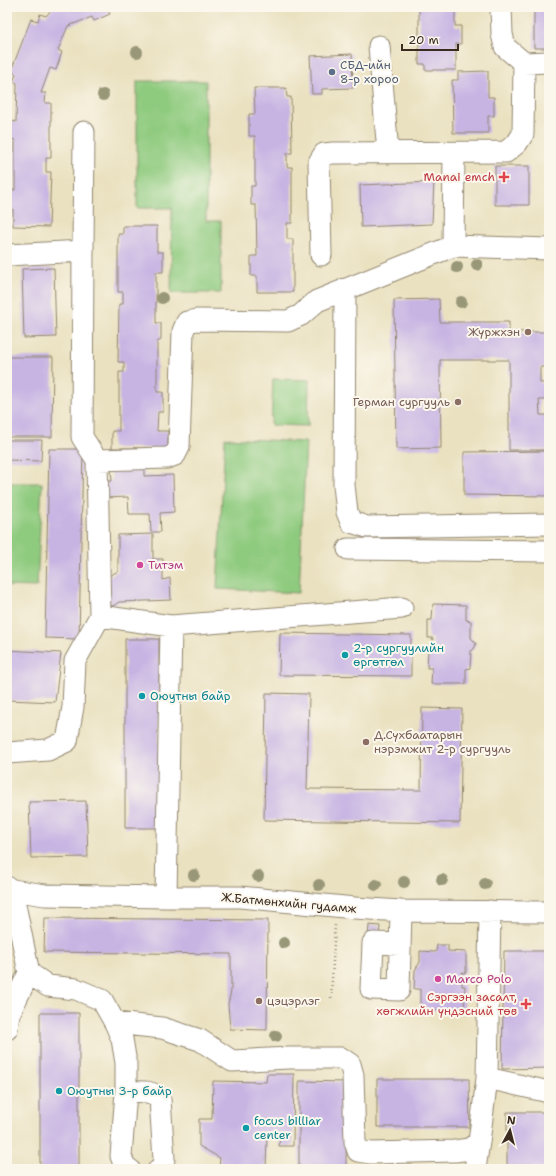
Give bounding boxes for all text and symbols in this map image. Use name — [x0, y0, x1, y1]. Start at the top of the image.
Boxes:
scale bar — [402, 26, 458, 52]
text: 20 m — [408, 32, 439, 48]
place label: СБД-ийн 8-р хороо — [340, 57, 399, 87]
marker: СБД-ийн 8-р хороо — [327, 67, 337, 77]
place label: Manai emch — [423, 169, 495, 185]
marker: Manai emch — [498, 171, 510, 183]
place label: Жүржхэн — [468, 324, 520, 340]
marker: Жүржхэн — [523, 327, 533, 337]
place label: Герман сургууль — [353, 394, 450, 410]
marker: Герман сургууль — [453, 397, 463, 407]
place label: Титэм — [148, 557, 183, 573]
marker: Титэм — [135, 560, 145, 570]
place label: 2-р сургуулийн өргөтгөл — [353, 640, 444, 670]
marker: 2-р сургуулийн өргөтгөл — [340, 650, 350, 660]
place label: Оюутны байр — [150, 688, 231, 704]
marker: Оюутны байр — [137, 691, 147, 701]
place label: Д.Сүхбаатарын нэрэмжит 2-р сургууль — [374, 727, 511, 757]
marker: Д.Сүхбаатарын нэрэмжит 2-р сургууль — [361, 737, 371, 747]
street label: Ж.Батмөнхийн гудамж — [221, 889, 357, 917]
place label: Marco Polo — [446, 971, 511, 987]
marker: Marco Polo — [433, 974, 443, 984]
place label: Сэргээн засалт, хөгжлийн үндэсний төв — [376, 989, 517, 1019]
place label: цэцэрлэг — [267, 993, 320, 1009]
marker: цэцэрлэг — [254, 996, 264, 1006]
marker: Сэргээн засалт, хөгжлийн үндэсний төв — [520, 998, 532, 1010]
place label: Оюутны 3-р байр — [67, 1083, 172, 1099]
marker: Оюутны 3-р байр — [54, 1086, 64, 1096]
north arrow — [490, 1110, 530, 1150]
place label: focus billiar center — [254, 1113, 321, 1143]
text: N — [506, 1113, 517, 1129]
marker: focus billiar center — [241, 1123, 251, 1133]

